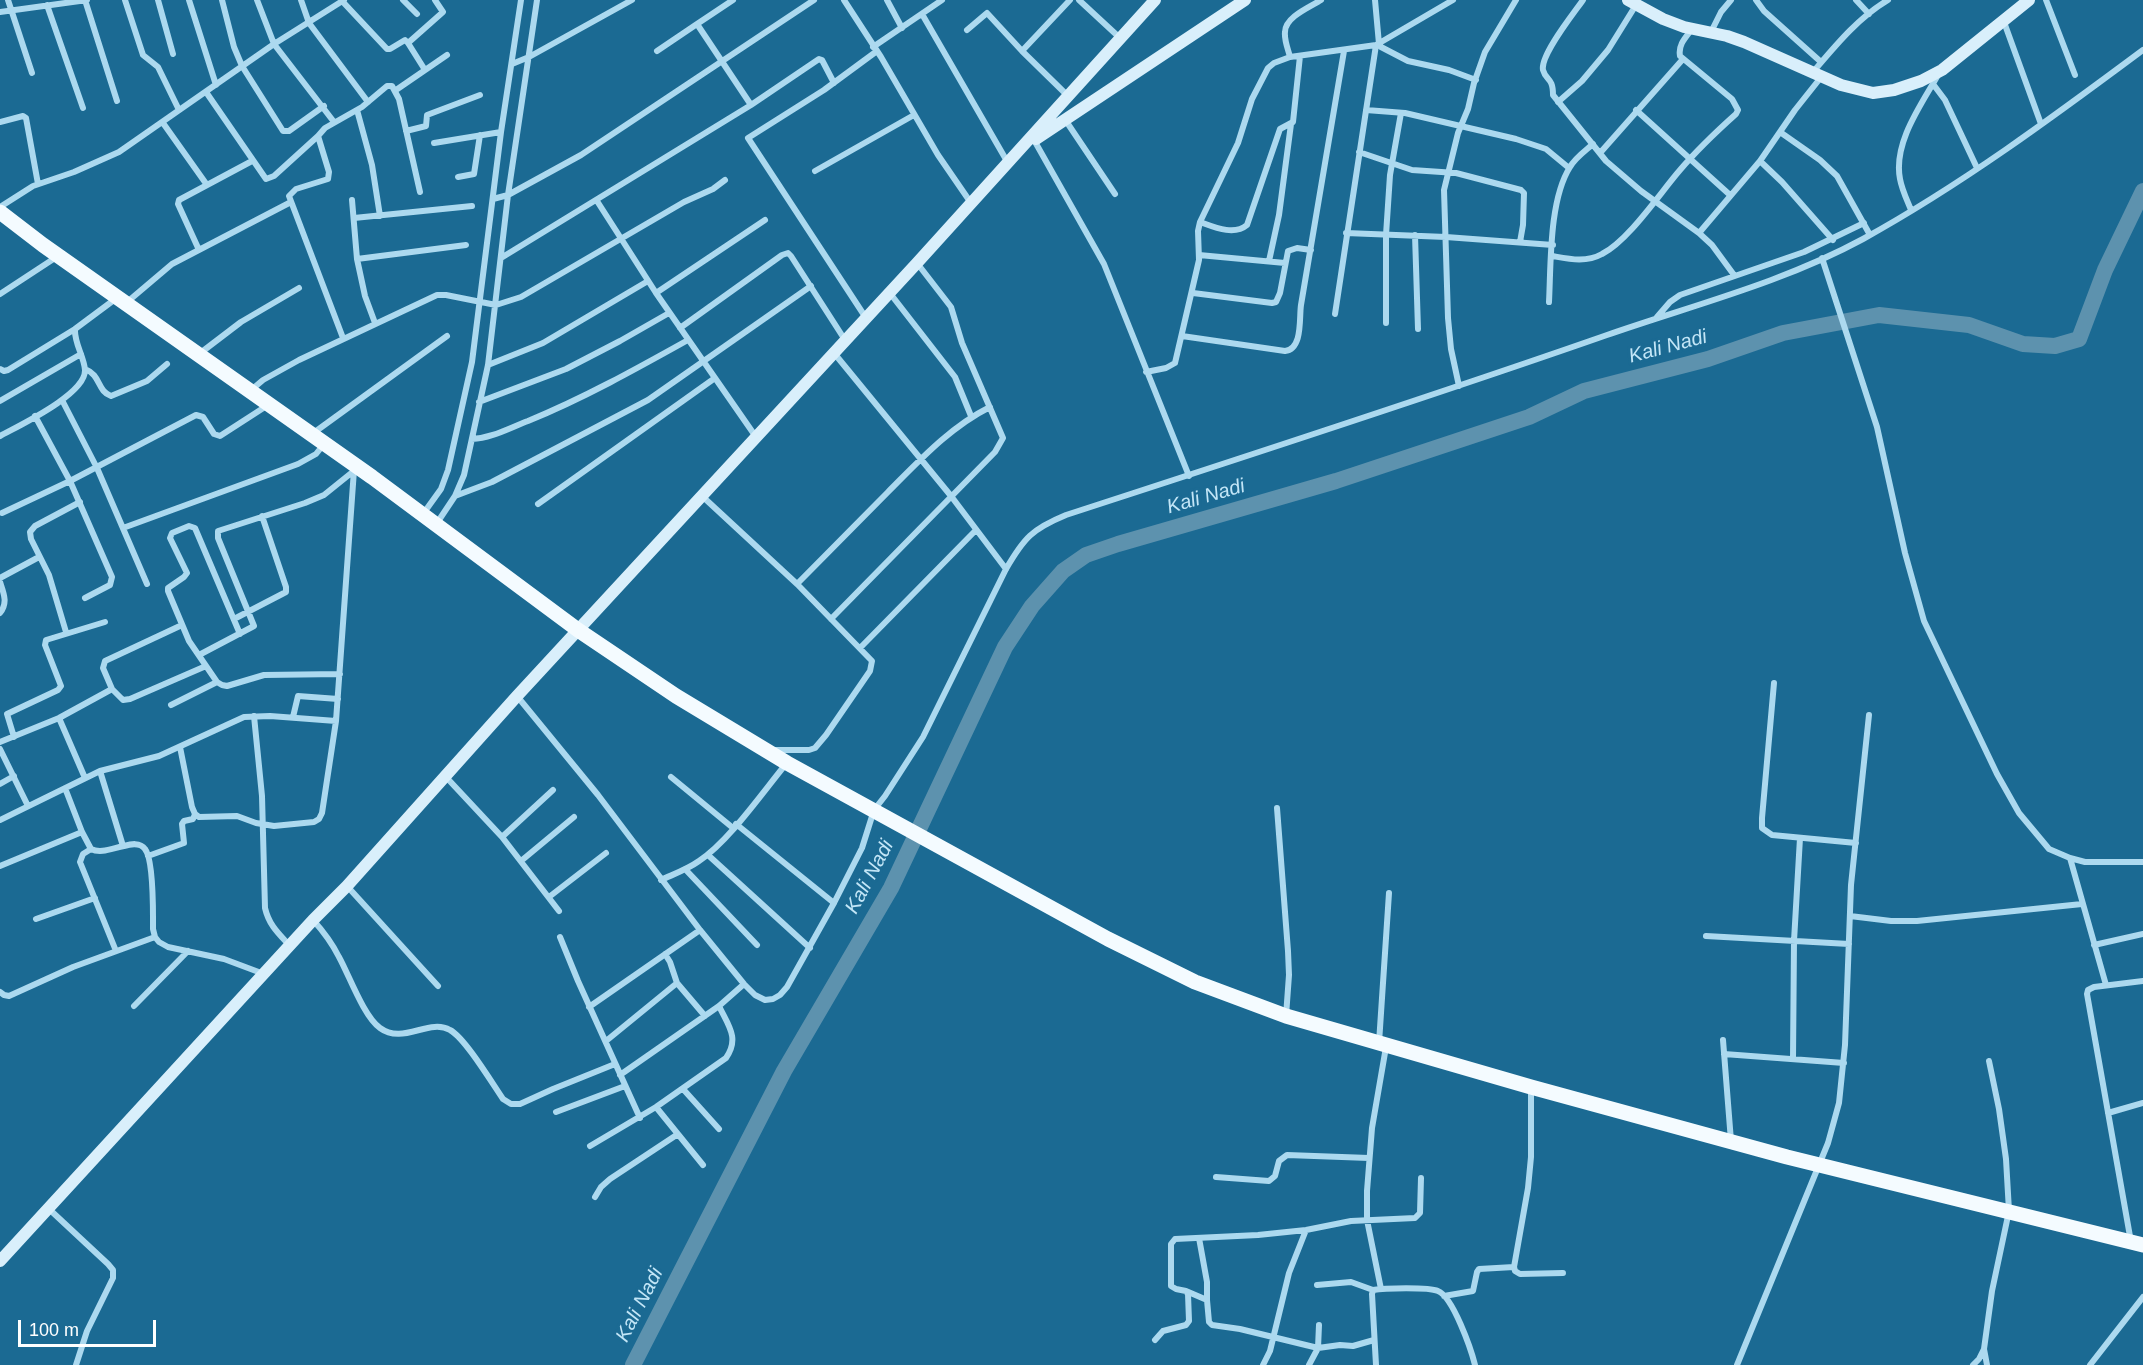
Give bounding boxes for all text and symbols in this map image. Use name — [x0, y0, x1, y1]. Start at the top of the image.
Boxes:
water label: Kali Nadi — [1626, 325, 1710, 369]
water label: Kali Nadi — [1164, 474, 1248, 520]
water label: Kali Nadi — [841, 836, 899, 918]
water label: Kali Nadi — [611, 1264, 669, 1346]
scale bar — [21, 1308, 159, 1346]
text: 100 m — [29, 1320, 79, 1340]

